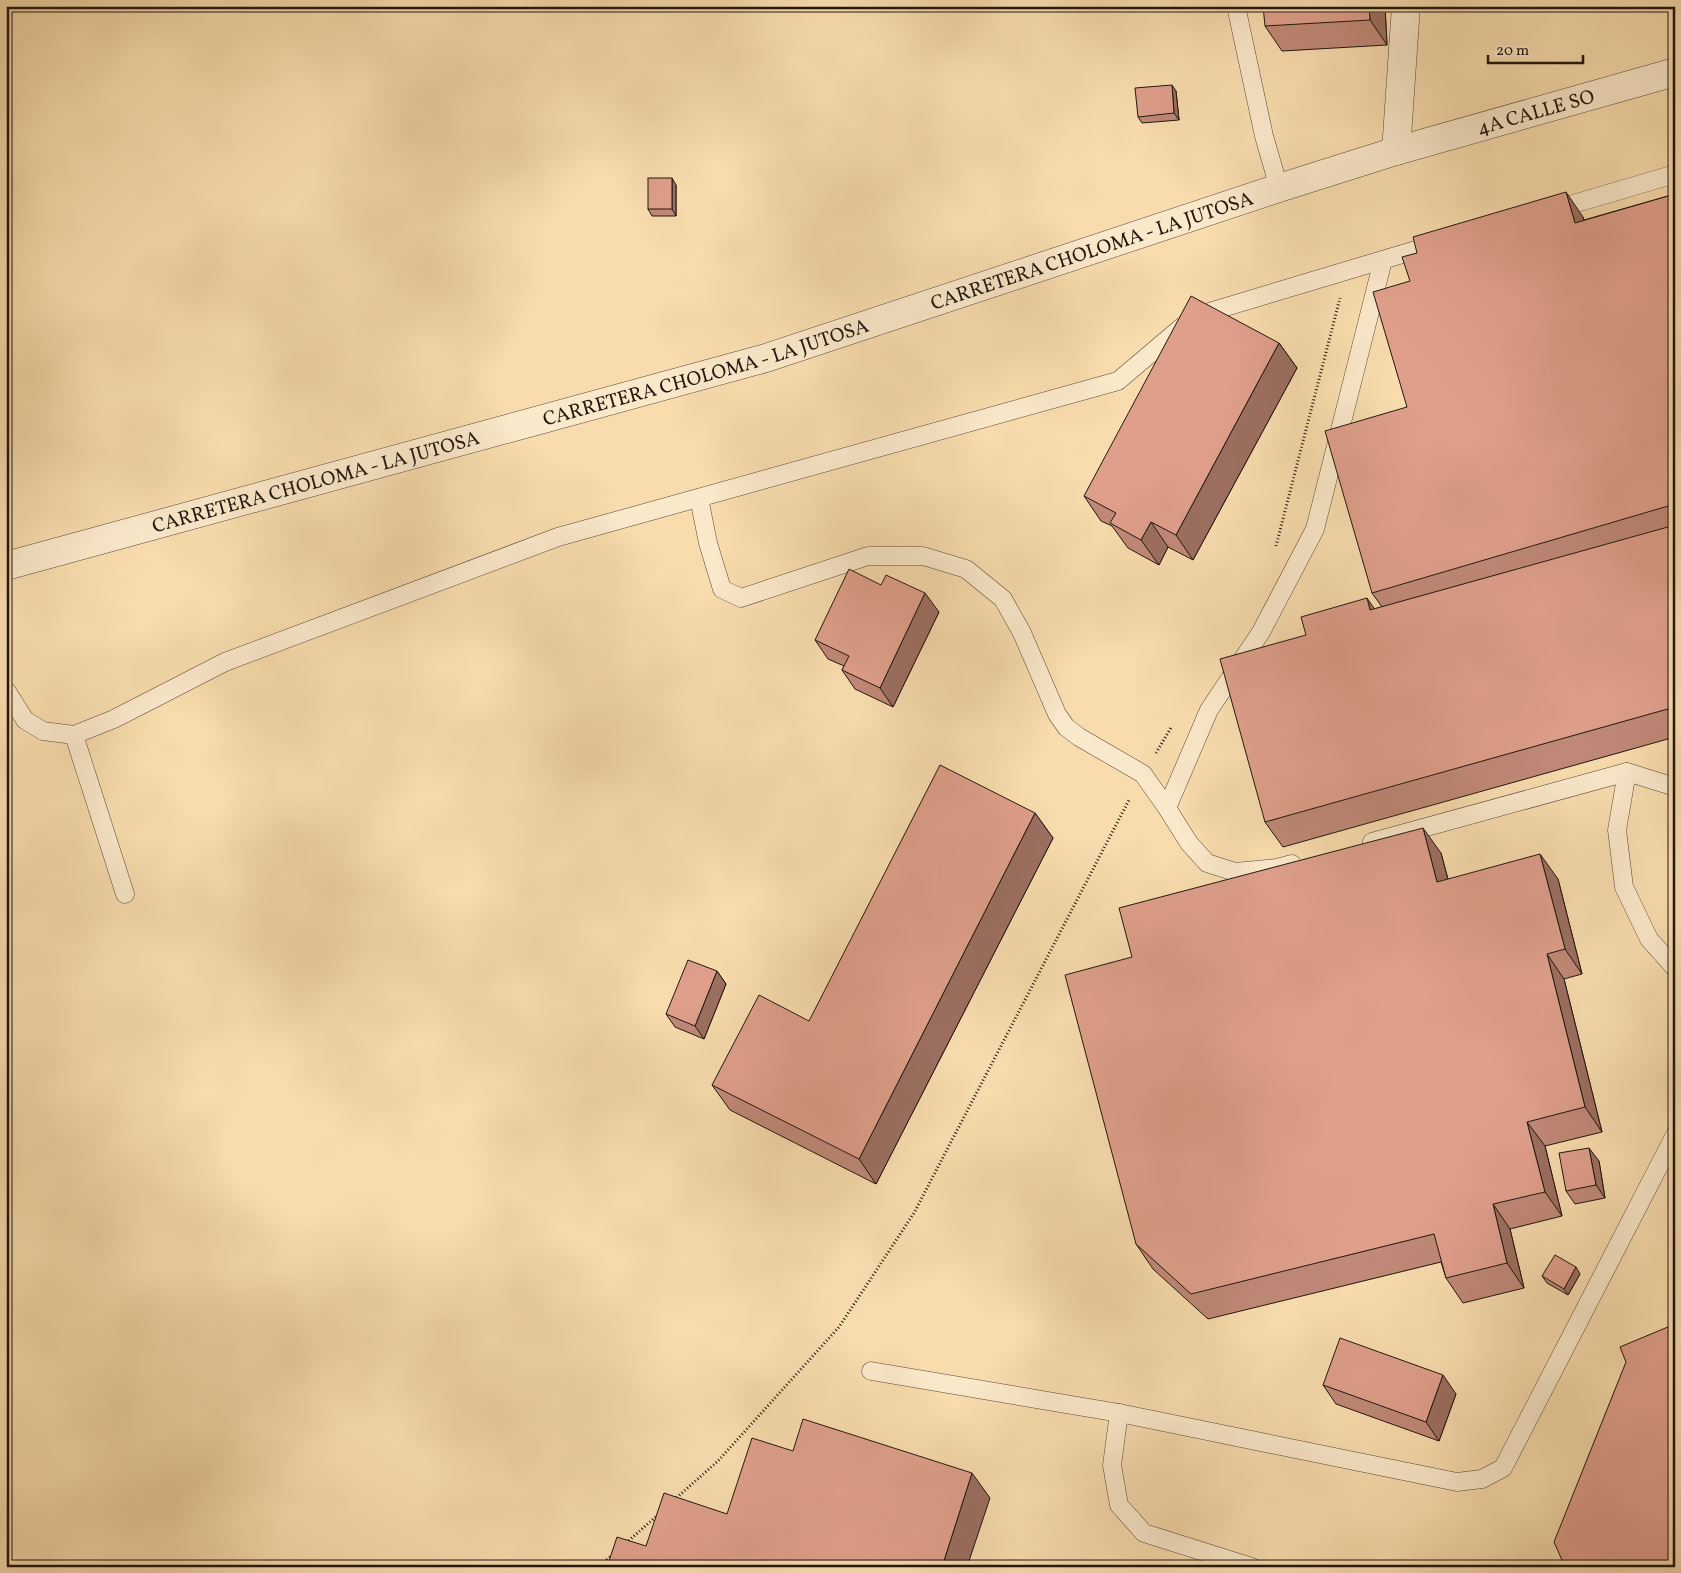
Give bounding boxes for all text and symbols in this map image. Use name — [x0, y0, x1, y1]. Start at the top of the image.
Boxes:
scale bar — [1488, 32, 1584, 64]
text: 20 m — [1496, 41, 1529, 62]
street label: 4A CALLE SO — [1474, 84, 1598, 143]
street label: CARRETERA CHOLOMA - LA JUTOSA — [927, 185, 1257, 318]
street label: CARRETERA CHOLOMA - LA JUTOSA — [540, 313, 873, 434]
street label: CARRETERA CHOLOMA - LA JUTOSA — [149, 425, 483, 541]

